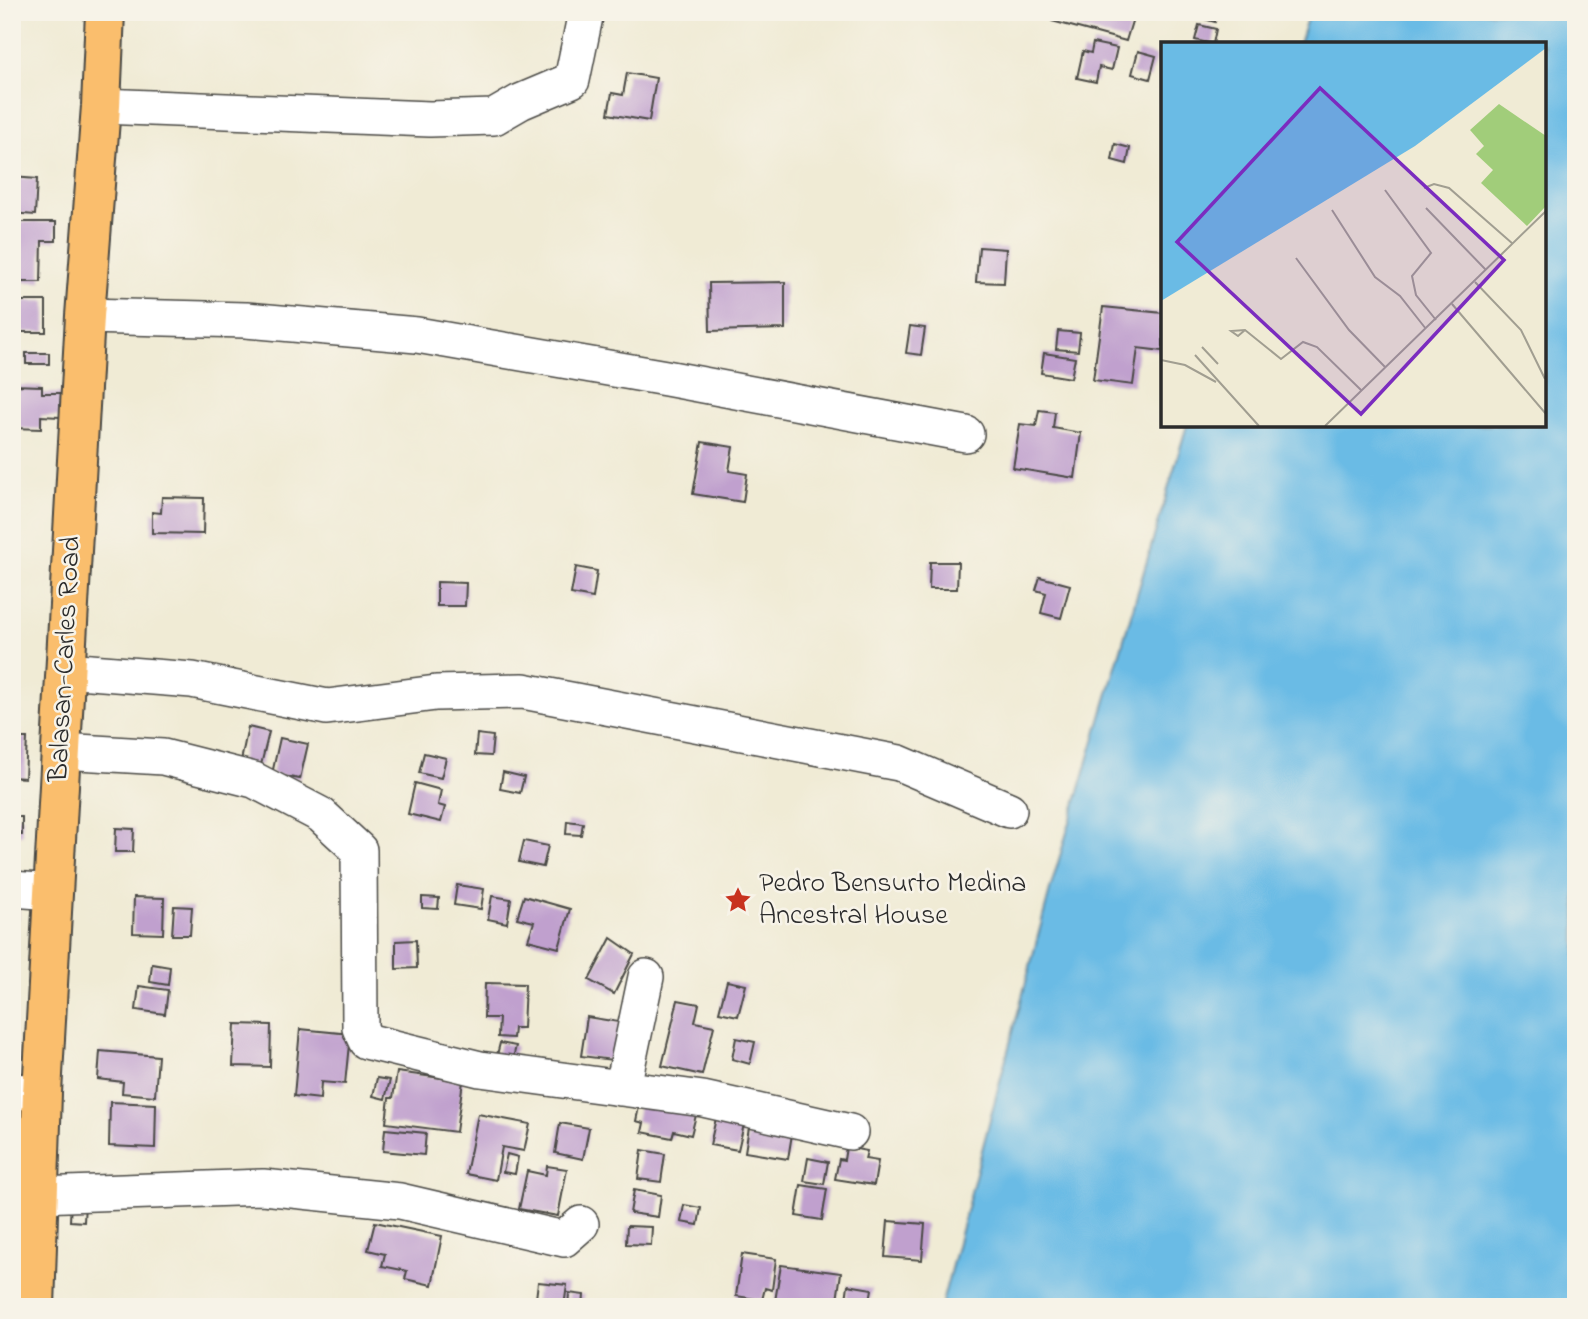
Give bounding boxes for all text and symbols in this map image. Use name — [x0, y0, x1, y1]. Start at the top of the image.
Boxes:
inset map — [1161, 42, 1546, 427]
street label: Balasan-Carles Road — [39, 535, 93, 784]
place label: Pedro Bensurto Medina Ancestral House — [759, 864, 1026, 937]
place icon: Pedro Bensurto Medina Ancestral House — [723, 885, 753, 915]

